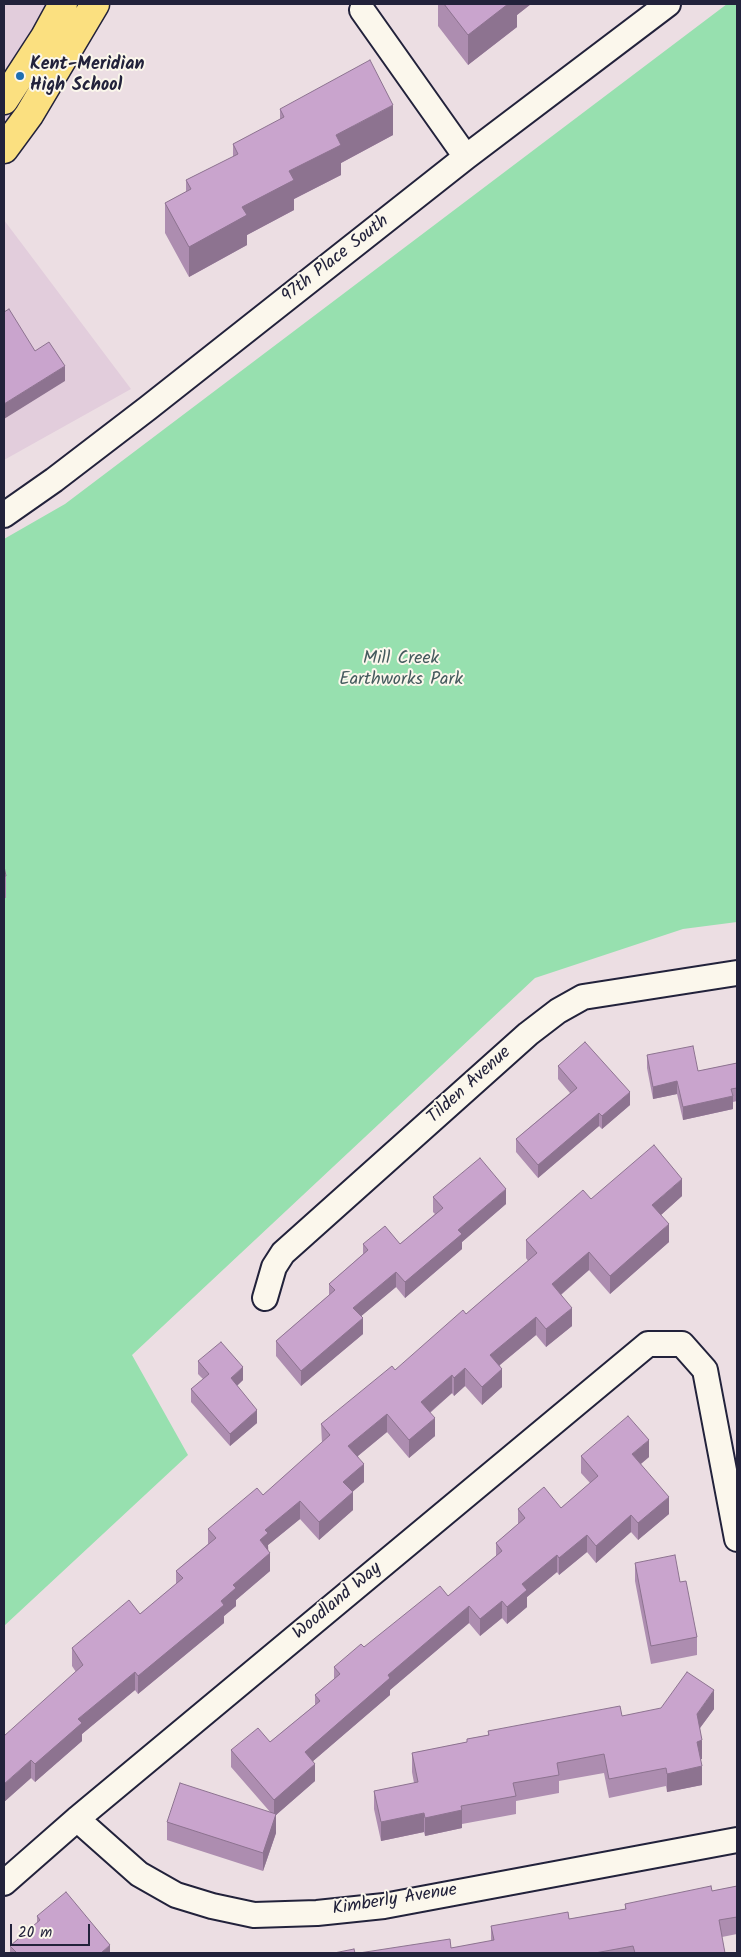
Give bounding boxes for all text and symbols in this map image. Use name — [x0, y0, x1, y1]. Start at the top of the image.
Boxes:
place label: Kent-Meridian High School — [30, 55, 144, 98]
marker: Kent-Meridian High School — [14, 70, 26, 82]
street label: 97th Place South — [278, 212, 394, 308]
park label: Mill Creek Earthworks Park — [339, 649, 463, 692]
street label: Tilden Avenue — [424, 1043, 516, 1129]
street label: Woodland Way — [289, 1559, 387, 1645]
street label: Kimberly Avenue — [331, 1880, 459, 1922]
scale bar — [12, 1914, 92, 1946]
text: 20 m — [18, 1921, 52, 1945]

